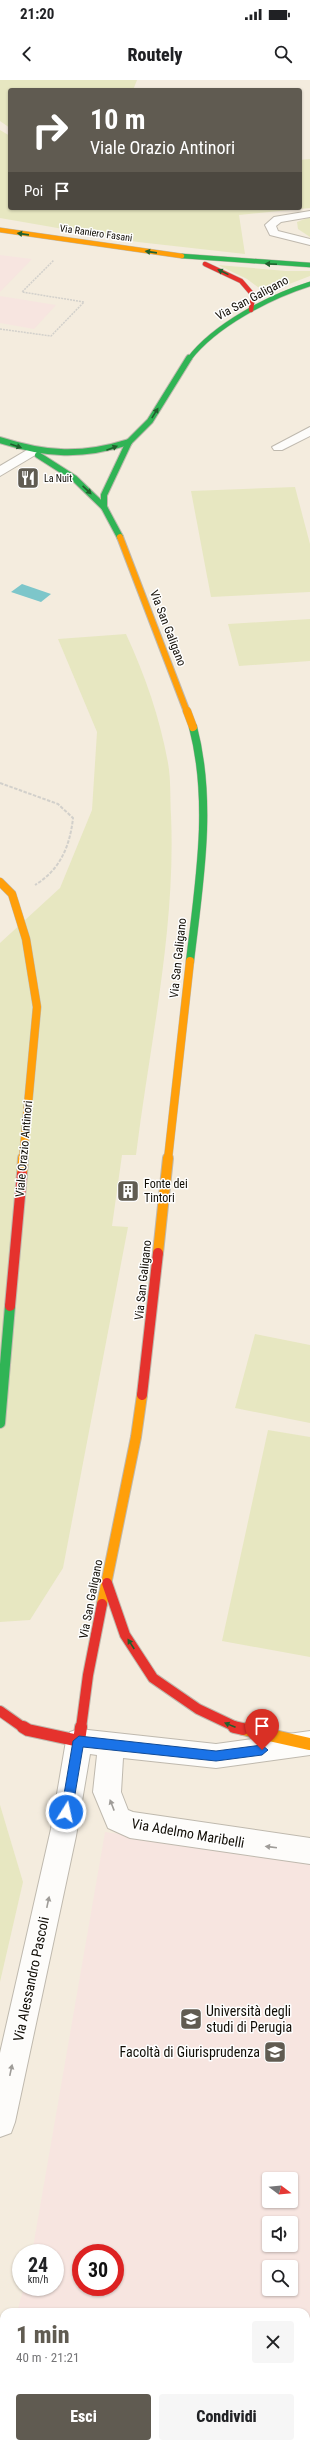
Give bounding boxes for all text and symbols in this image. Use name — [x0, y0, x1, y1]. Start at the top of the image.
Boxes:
text: 21:20 — [20, 5, 54, 23]
icon: back — [16, 43, 38, 65]
icon: search — [272, 43, 294, 65]
text: Routely — [128, 44, 182, 65]
text: 10 m — [90, 103, 146, 136]
icon: right — [24, 104, 76, 156]
text: Viale Orazio Antinori — [90, 137, 235, 158]
icon: arrive — [51, 180, 73, 202]
text: Poi — [24, 182, 43, 200]
street label: Via Raniero Fasani — [59, 222, 133, 244]
one-way arrow — [16, 231, 29, 237]
one-way arrow — [145, 249, 157, 255]
one-way arrow — [264, 261, 277, 267]
one-way arrow — [218, 269, 229, 275]
street label: Via San Galigano — [213, 273, 291, 323]
one-way arrow — [151, 408, 159, 418]
one-way arrow — [10, 443, 22, 449]
one-way arrow — [106, 445, 118, 451]
restaurant icon: La Nuit — [15, 465, 41, 491]
place label: La Nuit — [44, 473, 72, 484]
one-way arrow — [82, 485, 92, 495]
street label: Via San Galigano — [147, 588, 189, 668]
street label: Via San Galigano — [167, 917, 189, 999]
street label: Viale Orazio Antinori — [13, 1100, 35, 1198]
place label: Fonte dei Tintori — [144, 1177, 188, 1205]
building icon: Fonte dei Tintori — [115, 1178, 141, 1204]
street label: Via San Galigano — [132, 1239, 154, 1321]
street label: Via San Galigano — [76, 1558, 106, 1640]
one-way arrow — [128, 1639, 135, 1650]
pin — [245, 1709, 279, 1750]
icon: arrive — [251, 1715, 273, 1737]
one-way arrow — [223, 1721, 235, 1727]
position arrow — [45, 1791, 87, 1833]
one-way arrow — [109, 1798, 115, 1810]
street label: Via Adelmo Maribelli — [130, 1815, 246, 1851]
one-way arrow — [265, 1843, 277, 1850]
one-way arrow — [46, 1896, 52, 1909]
street label: Via Alessandro Pascoli — [10, 1915, 52, 2043]
place label: Università degli studi di Perugia — [206, 2003, 292, 2035]
school or university icon: Università degli studi di Perugia — [178, 2006, 204, 2032]
school or university icon: Facoltà di Giurisprudenza — [262, 2039, 288, 2065]
place label: Facoltà di Giurisprudenza — [119, 2044, 260, 2060]
one-way arrow — [9, 2064, 15, 2077]
north arrow — [262, 2172, 298, 2208]
map controls — [262, 2172, 298, 2296]
button: sound — [262, 2216, 298, 2252]
speed limit sign: 30 — [72, 2244, 124, 2296]
text: 24 — [28, 2253, 48, 2277]
button: search — [262, 2260, 298, 2296]
text: km/h — [28, 2274, 48, 2285]
text: 1 min — [16, 2321, 70, 2349]
button: close — [252, 2321, 294, 2363]
text: 40 m · 21:21 — [16, 2350, 79, 2365]
button: Esci — [16, 2394, 151, 2440]
button: Condividi — [159, 2394, 294, 2440]

